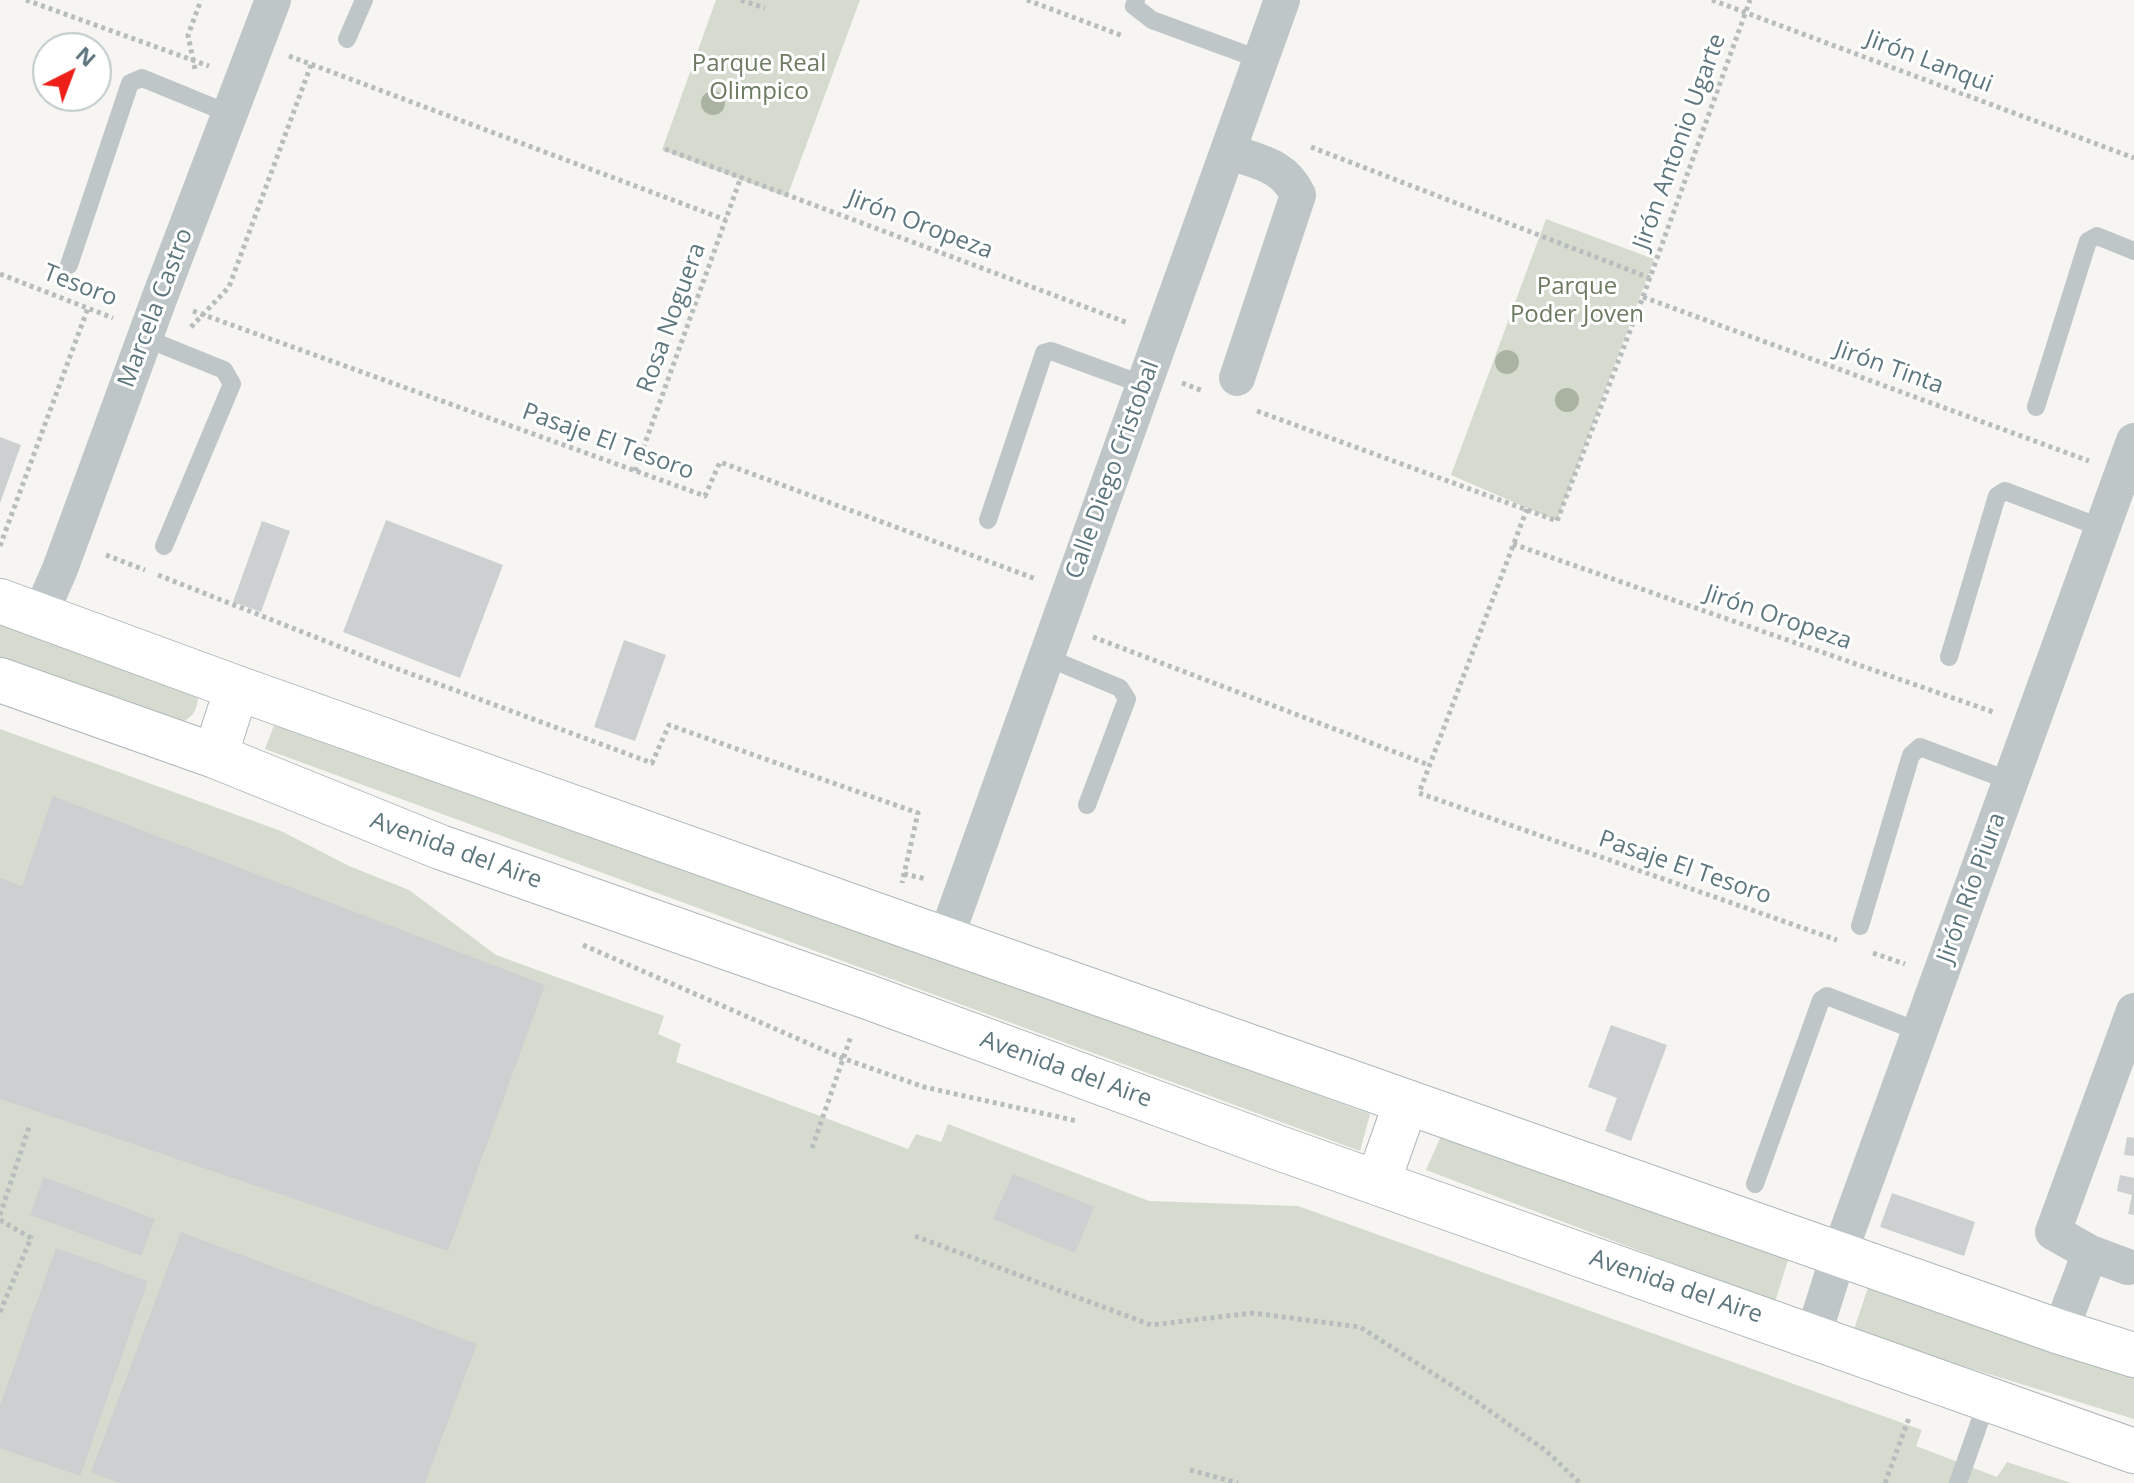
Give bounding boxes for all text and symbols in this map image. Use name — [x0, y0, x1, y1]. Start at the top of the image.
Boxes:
street label: Jirón Lanqui — [1861, 25, 1997, 99]
street label: Jirón Antonio Ugarte — [1628, 30, 1732, 254]
north arrow — [32, 32, 112, 112]
text: N — [70, 39, 103, 73]
park label: Parque Real Olimpico — [692, 50, 826, 106]
street label: Jirón Oropeza — [843, 184, 997, 266]
street label: Marcela Castro — [112, 224, 200, 392]
street label: Rosa Noguera — [632, 239, 712, 397]
street label: Tesoro — [39, 259, 121, 313]
park label: Parque Poder Joven — [1510, 273, 1644, 329]
street label: Jirón Tinta — [1831, 335, 1947, 401]
street label: Calle Diego Cristobal — [1060, 357, 1166, 583]
street label: Pasaje El Tesoro — [518, 398, 698, 486]
street label: Jirón Oropeza — [1701, 579, 1855, 657]
street label: Avenida del Aire — [366, 807, 546, 895]
street label: Jirón Río Piura — [1932, 809, 2012, 967]
street label: Pasaje El Tesoro — [1595, 825, 1775, 911]
street label: Avenida del Aire — [976, 1026, 1156, 1114]
street label: Avenida del Aire — [1586, 1244, 1766, 1330]

